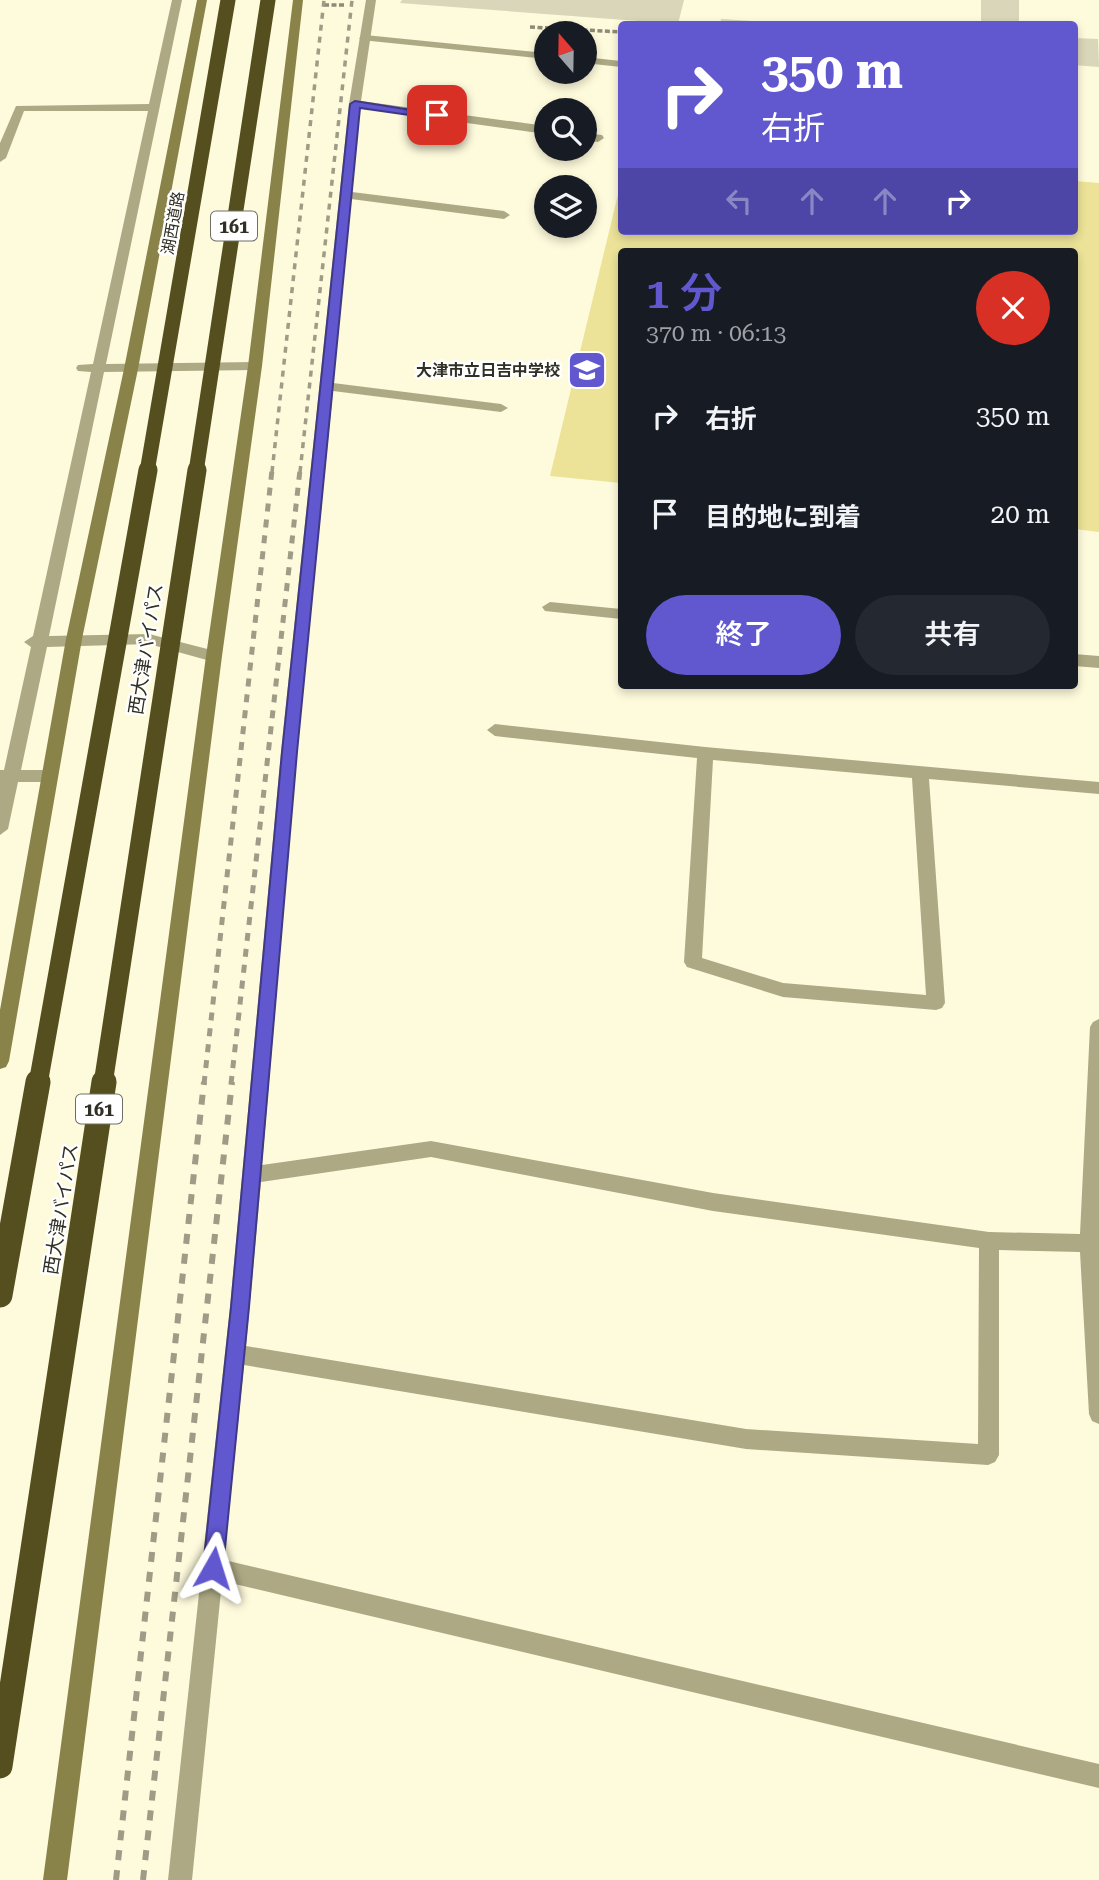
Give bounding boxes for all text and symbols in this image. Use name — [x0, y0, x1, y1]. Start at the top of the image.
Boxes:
north arrow — [534, 21, 597, 84]
map controls — [534, 21, 597, 238]
text: 350 m — [761, 43, 903, 100]
icon: right — [646, 49, 737, 140]
pin — [407, 85, 467, 145]
icon: arrive — [418, 96, 456, 134]
button: search — [534, 98, 597, 161]
text: 右折 — [761, 109, 825, 147]
button: layers — [534, 175, 597, 238]
icon: left — [720, 182, 758, 220]
icon: ahead — [793, 182, 831, 220]
icon: ahead — [866, 182, 904, 220]
icon: right — [939, 182, 977, 220]
street label: 湖西道路 — [158, 190, 188, 256]
road number: 161 — [211, 211, 257, 240]
text: 1 分 — [646, 269, 722, 318]
button: close — [976, 271, 1050, 345]
text: 370 m · 06:13 — [646, 320, 786, 347]
school or university icon: 大津市立日吉中学校 — [566, 349, 608, 391]
place label: 大津市立日吉中学校 — [416, 361, 560, 380]
icon: right — [646, 397, 684, 435]
text: 350 m — [976, 401, 1050, 431]
text: 右折 — [705, 404, 757, 434]
icon: arrive — [646, 495, 684, 533]
text: 20 m — [991, 499, 1050, 529]
text: 目的地に到着 — [705, 502, 861, 532]
street label: 西大津バイパス — [124, 582, 168, 716]
button: 終了 — [646, 595, 841, 675]
button: 共有 — [855, 595, 1050, 675]
road number: 161 — [76, 1094, 122, 1124]
street label: 西大津バイパス — [39, 1142, 83, 1276]
position arrow — [176, 1531, 250, 1605]

